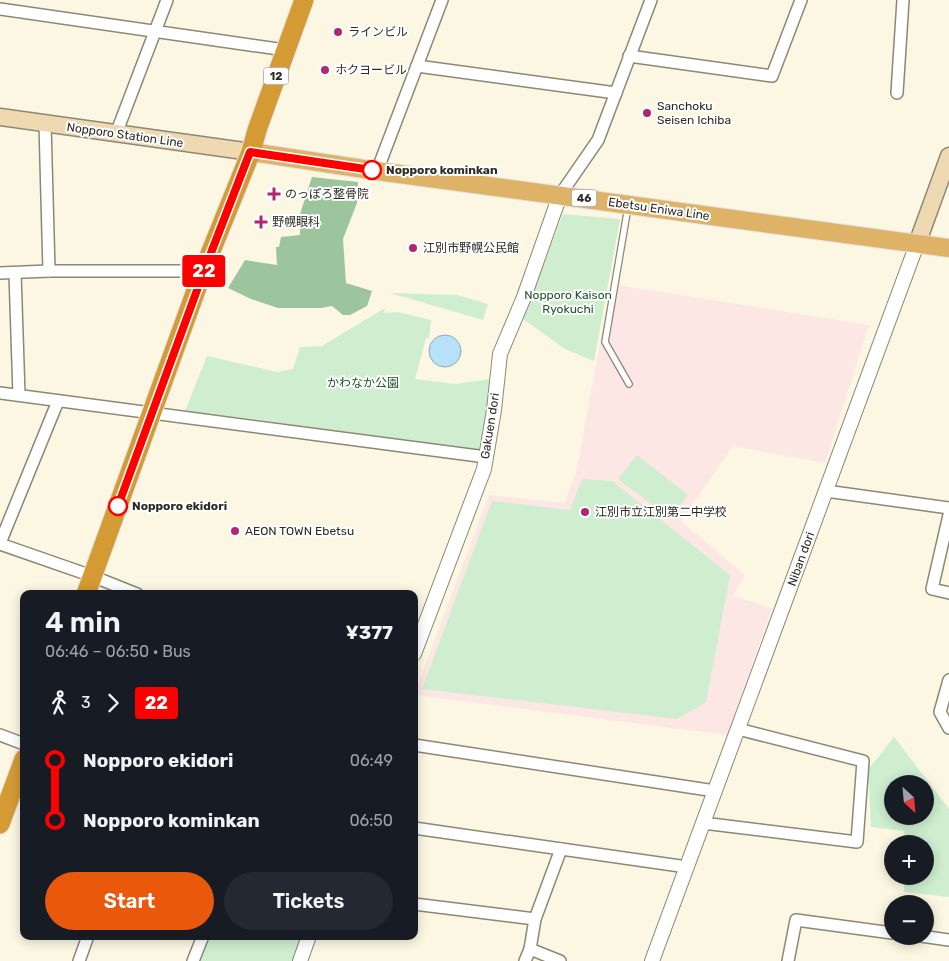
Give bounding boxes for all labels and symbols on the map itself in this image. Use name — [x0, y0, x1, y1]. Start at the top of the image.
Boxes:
place label: ラインビル — [348, 25, 408, 39]
marker: ラインビル — [332, 26, 344, 38]
place label: ホクヨービル — [335, 63, 407, 77]
marker: ホクヨービル — [319, 64, 331, 76]
road number: 12 — [264, 68, 288, 84]
place label: Sanchoku Seisen Ichiba — [657, 99, 731, 127]
marker: Sanchoku Seisen Ichiba — [641, 107, 653, 119]
street label: Nopporo Station Line — [66, 120, 185, 150]
marker: Nopporo kominkan — [362, 160, 382, 180]
place label: Nopporo kominkan — [386, 163, 498, 177]
marker: のっぽろ整骨院 — [267, 187, 281, 201]
place label: のっぽろ整骨院 — [285, 187, 369, 201]
road number: 46 — [572, 190, 596, 207]
street label: Ebetsu Eniwa Line — [607, 195, 711, 223]
marker: 野幌眼科 — [254, 215, 268, 229]
place label: 野幌眼科 — [272, 215, 320, 229]
place label: 江別市野幌公民館 — [423, 241, 519, 255]
marker: 江別市野幌公民館 — [407, 242, 419, 254]
line badge: 22 — [182, 255, 226, 287]
park label: Nopporo Kaison Ryokuchi — [524, 288, 612, 316]
park label: かわなか公園 — [327, 376, 399, 390]
street label: Gakuen dori — [478, 392, 502, 460]
marker: Nopporo ekidori — [108, 496, 128, 516]
place label: Nopporo ekidori — [132, 499, 227, 513]
place label: 江別市立江別第二中学校 — [595, 505, 727, 519]
marker: 江別市立江別第二中学校 — [579, 506, 591, 518]
place label: AEON TOWN Ebetsu — [245, 524, 354, 538]
marker: AEON TOWN Ebetsu — [229, 525, 241, 537]
street label: Niban dori — [785, 530, 817, 588]
north arrow — [884, 775, 934, 825]

